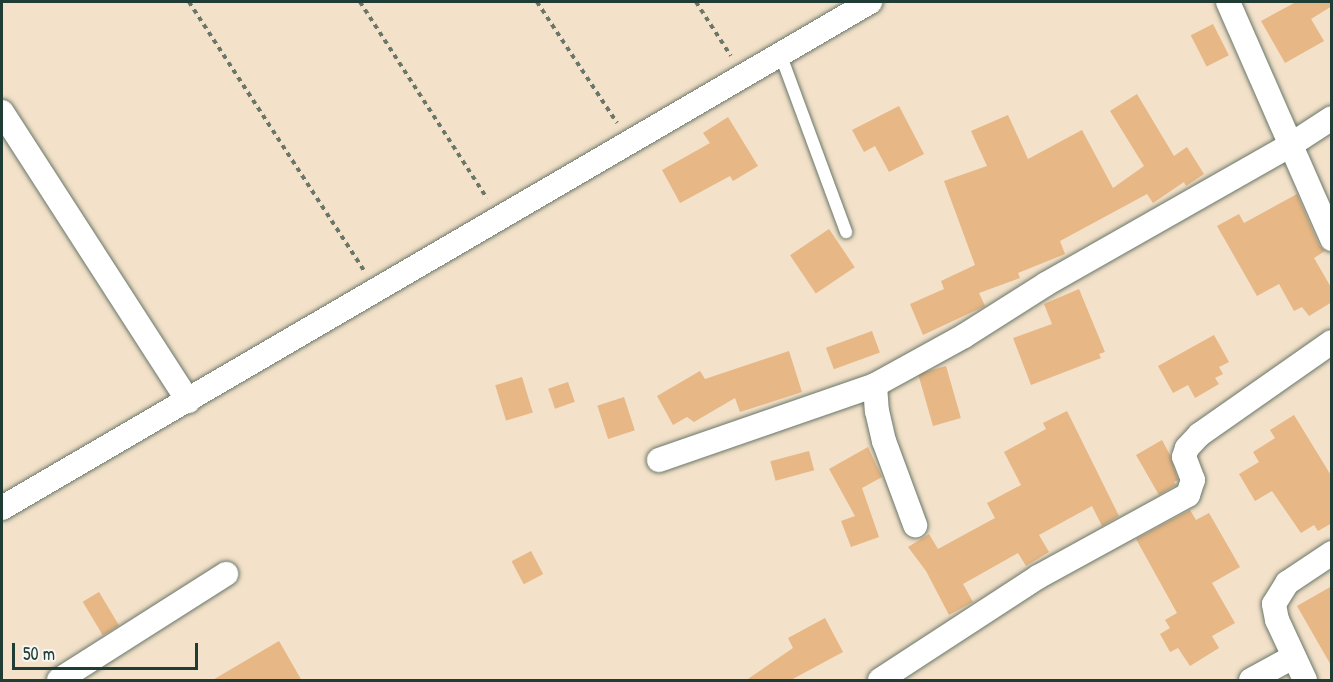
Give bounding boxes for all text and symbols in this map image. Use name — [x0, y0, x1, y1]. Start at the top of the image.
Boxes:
scale bar — [15, 631, 201, 669]
text: 50 m — [23, 641, 55, 666]

